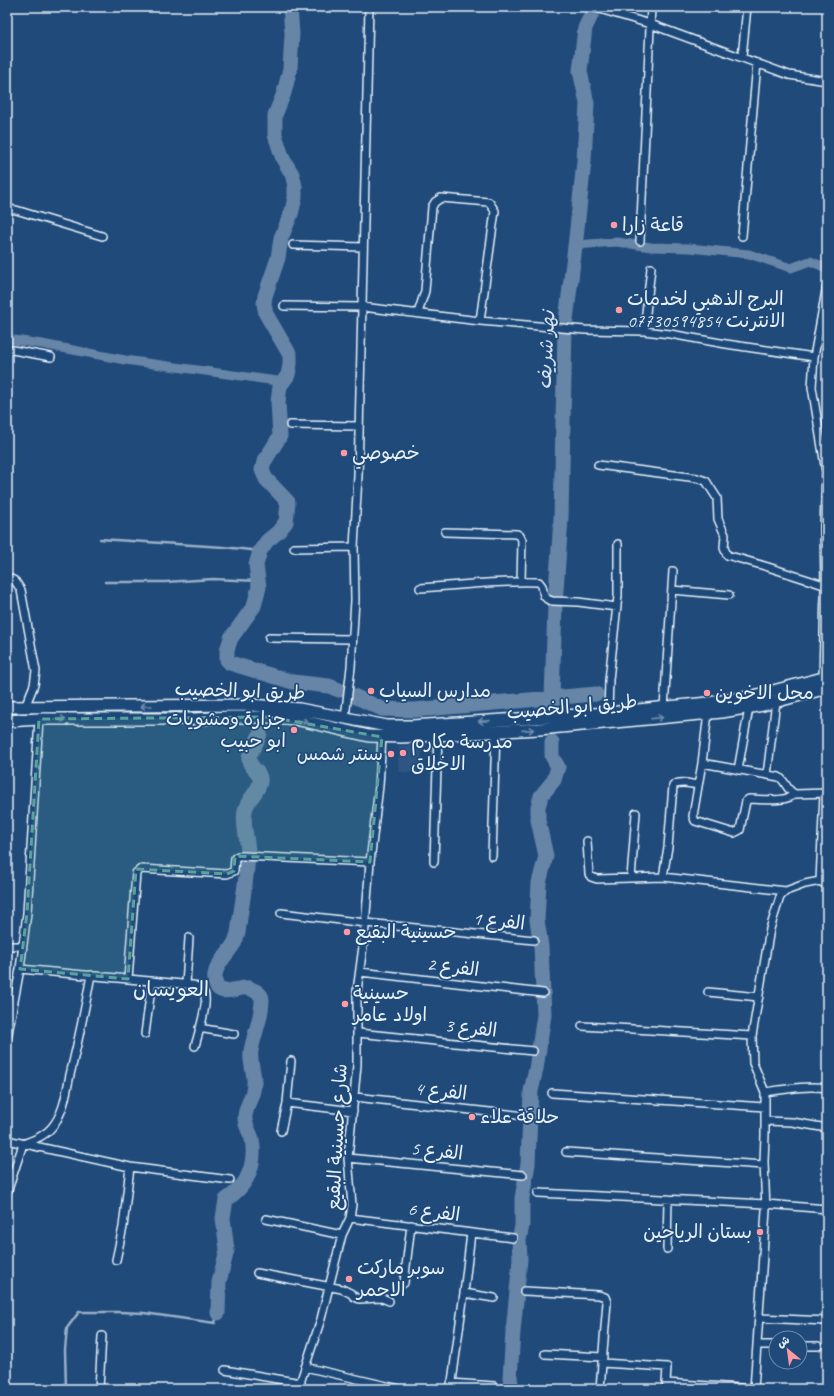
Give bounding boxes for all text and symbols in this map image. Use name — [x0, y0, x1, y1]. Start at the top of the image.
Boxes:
place label: قاعة زارا — [622, 213, 684, 237]
marker: قاعة زارا — [609, 220, 619, 230]
place label: البرج الذهبي لخدمات الانترنت 07730594854 — [627, 287, 785, 333]
marker: البرج الذهبي لخدمات الانترنت 07730594854 — [614, 305, 624, 315]
water label: نهر شريف — [531, 307, 561, 390]
place label: خصوصي — [352, 441, 420, 469]
marker: خصوصي — [339, 448, 349, 458]
street label: طريق ابو الخصيب — [174, 677, 306, 705]
place label: مدارس السياب — [379, 679, 491, 703]
place label: محل الاخوين — [715, 681, 814, 705]
marker: مدارس السياب — [366, 686, 376, 696]
marker: محل الاخوين — [702, 688, 712, 698]
street label: طريق ابو الخصيب — [506, 689, 638, 725]
one-way arrow — [140, 702, 153, 710]
place label: جزارة ومشويات ابو حبيب — [166, 707, 286, 753]
one-way arrow — [53, 715, 66, 723]
one-way arrow — [650, 715, 663, 722]
one-way arrow — [295, 717, 308, 725]
one-way arrow — [478, 717, 491, 725]
marker: جزارة ومشويات ابو حبيب — [289, 725, 299, 735]
one-way arrow — [521, 726, 534, 733]
place label: مدرسة مكارم الاخلاق — [411, 730, 513, 776]
place label: سنتر شمس — [297, 742, 383, 766]
marker: مدرسة مكارم الاخلاق — [398, 748, 408, 758]
marker: سنتر شمس — [386, 749, 396, 759]
street label: الفرع 1 — [472, 906, 526, 937]
place label: حسينية البقيع — [355, 920, 457, 945]
marker: حسينية البقيع — [342, 927, 352, 937]
street label: الفرع 2 — [425, 952, 480, 983]
district label: العويسان — [133, 976, 209, 1002]
place label: حسينية اولاد عامر — [351, 981, 427, 1027]
marker: حسينية اولاد عامر — [340, 999, 350, 1009]
street label: الفرع 3 — [444, 1013, 498, 1044]
street label: شارع حسينية البقيع — [321, 1063, 354, 1211]
street label: الفرع 4 — [414, 1076, 468, 1107]
place label: حلاقة علاء — [480, 1105, 559, 1129]
marker: حلاقة علاء — [467, 1112, 477, 1122]
street label: الفرع 5 — [410, 1136, 464, 1167]
street label: الفرع 6 — [406, 1197, 461, 1228]
place label: بستان الرياحين — [643, 1220, 752, 1244]
marker: بستان الرياحين — [755, 1227, 765, 1237]
place label: سوبر ماركت الاحمر — [355, 1256, 445, 1302]
marker: سوبر ماركت الاحمر — [344, 1274, 354, 1284]
north arrow — [768, 1330, 808, 1370]
text: ش — [774, 1332, 792, 1350]

